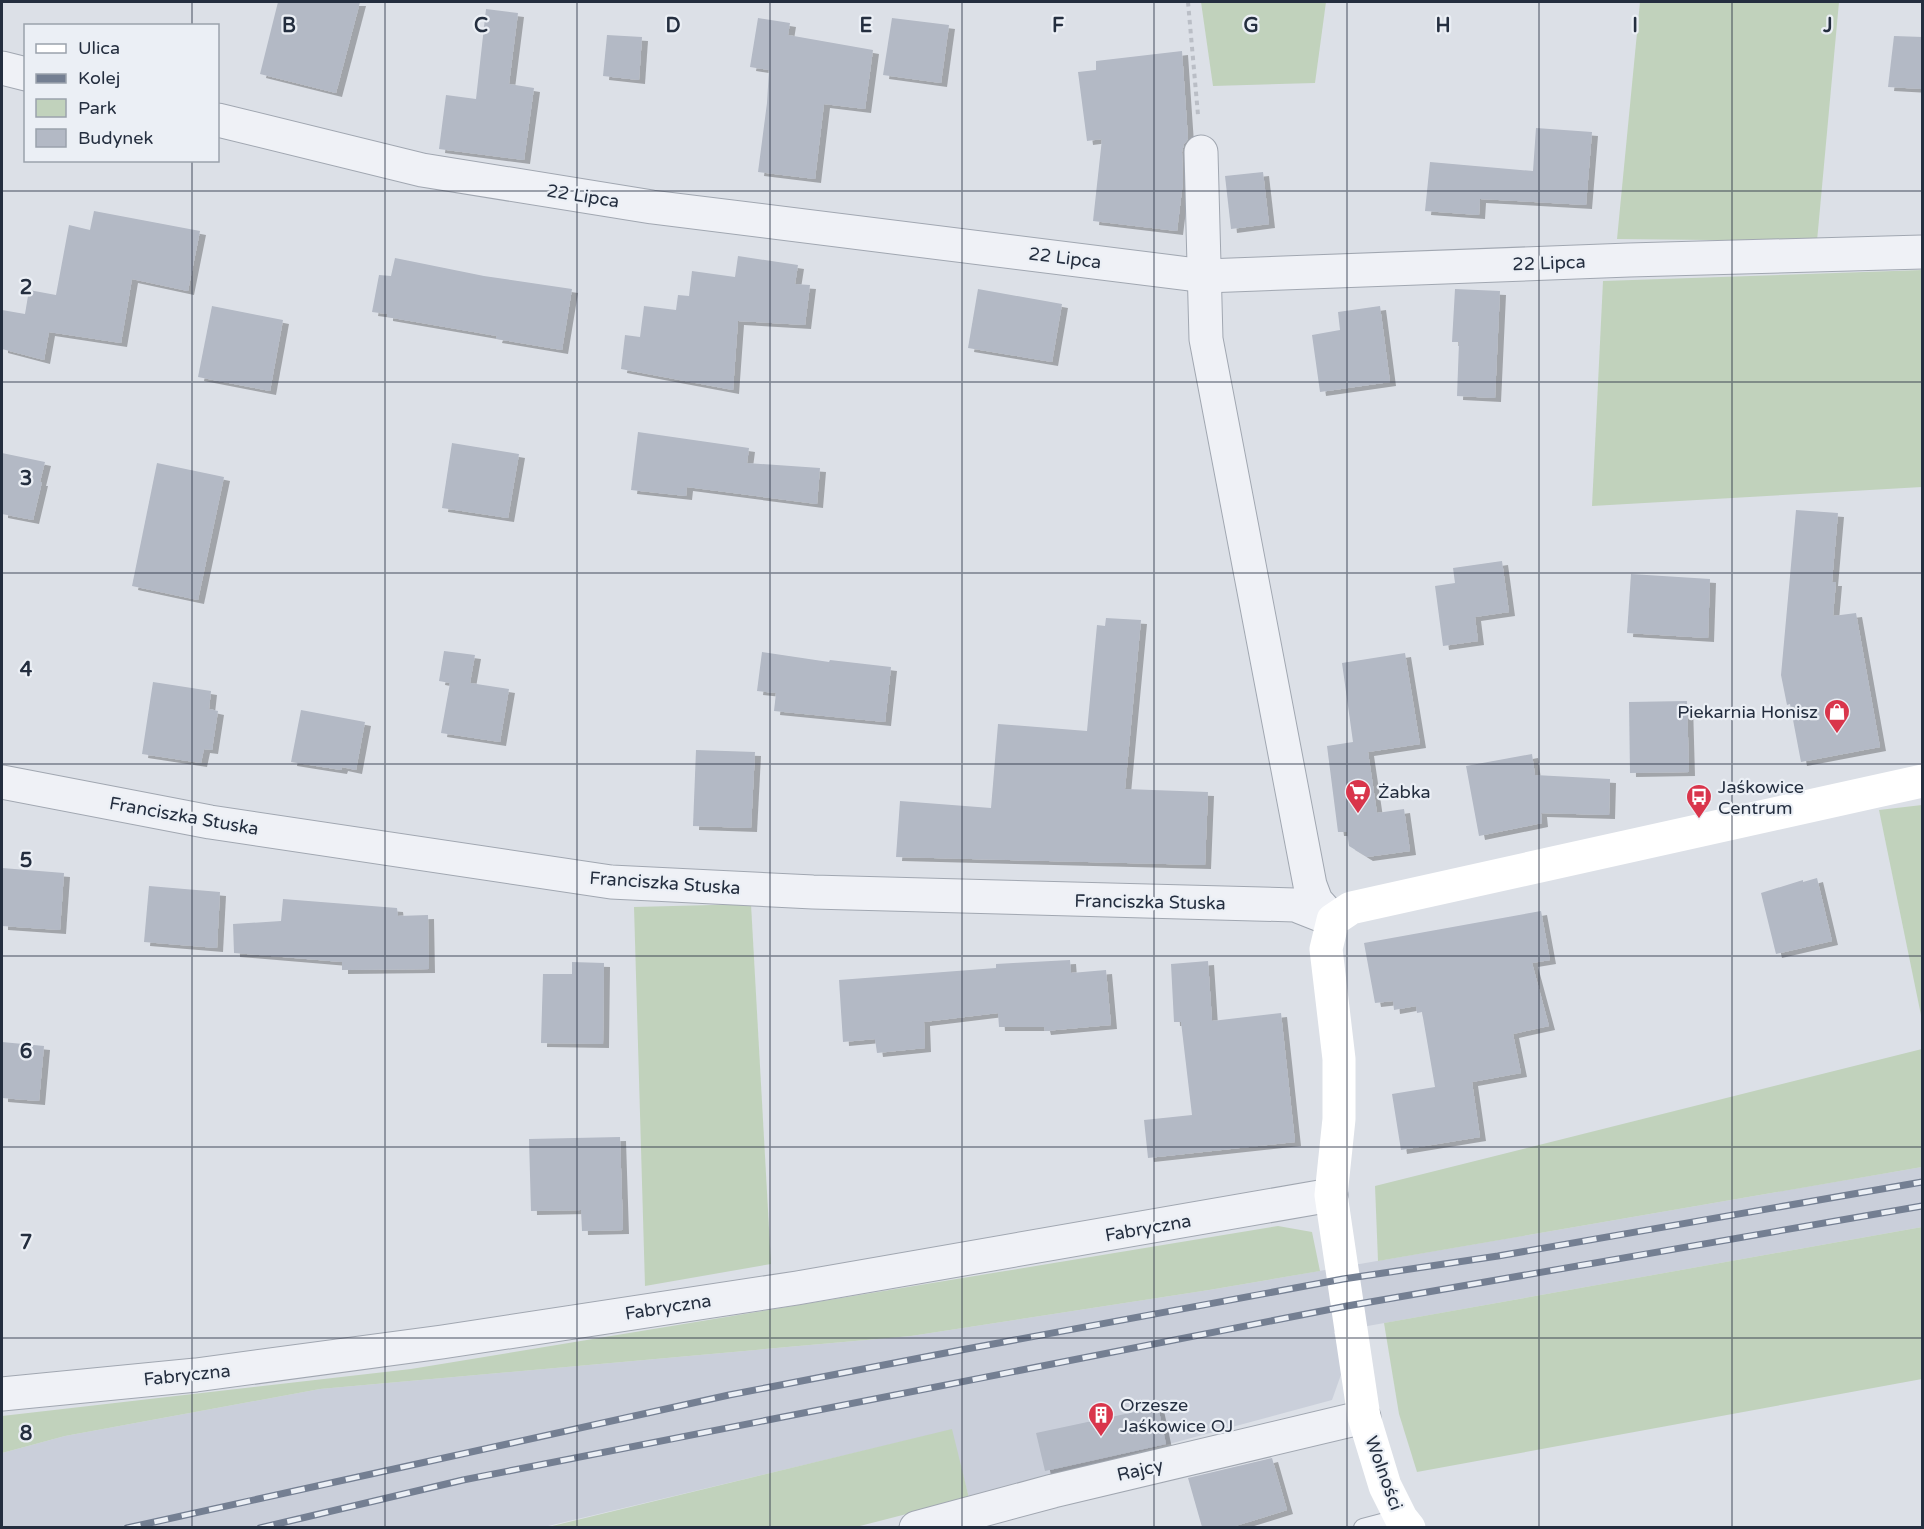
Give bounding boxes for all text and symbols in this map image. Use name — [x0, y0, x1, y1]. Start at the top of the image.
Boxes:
text: B — [282, 14, 296, 38]
text: C — [474, 14, 488, 38]
text: D — [665, 14, 681, 38]
text: E — [860, 14, 873, 38]
text: F — [1052, 14, 1064, 38]
text: G — [1243, 14, 1259, 38]
text: H — [1435, 14, 1451, 38]
text: I — [1632, 14, 1638, 38]
text: J — [1822, 14, 1833, 38]
legend — [24, 24, 219, 162]
text: Ulica — [78, 37, 120, 59]
text: Kolej — [78, 67, 120, 89]
text: Park — [78, 97, 117, 119]
text: Budynek — [78, 127, 153, 149]
street label: 22 Lipca — [545, 179, 621, 213]
street label: 22 Lipca — [1027, 243, 1103, 273]
street label: 22 Lipca — [1512, 251, 1586, 275]
text: 2 — [20, 276, 32, 300]
text: 3 — [20, 467, 32, 491]
text: 4 — [20, 658, 33, 682]
shop icon: Piekarnia Honisz — [1822, 697, 1852, 735]
place label: Piekarnia Honisz — [1677, 701, 1818, 723]
place label: Jaśkowice Centrum — [1718, 776, 1804, 819]
supermarket icon: Żabka — [1343, 777, 1373, 815]
place label: Żabka — [1378, 781, 1431, 803]
bus stop icon: Jaśkowice Centrum — [1684, 782, 1714, 820]
street label: Franciszka Stuska — [108, 792, 260, 840]
text: 5 — [20, 849, 32, 873]
street label: Franciszka Stuska — [589, 867, 741, 899]
street label: Franciszka Stuska — [1074, 890, 1226, 914]
text: 6 — [20, 1040, 32, 1064]
street label: Fabryczna — [1103, 1210, 1193, 1246]
text: 7 — [20, 1231, 32, 1255]
street label: Fabryczna — [623, 1289, 713, 1325]
street label: Fabryczna — [143, 1360, 231, 1390]
place label: Orzesze Jaśkowice OJ — [1120, 1394, 1233, 1437]
building icon: Orzesze Jaśkowice OJ — [1086, 1400, 1116, 1438]
text: 8 — [20, 1422, 32, 1446]
street label: Wolności — [1360, 1433, 1408, 1513]
street label: Rajcy — [1115, 1454, 1166, 1486]

